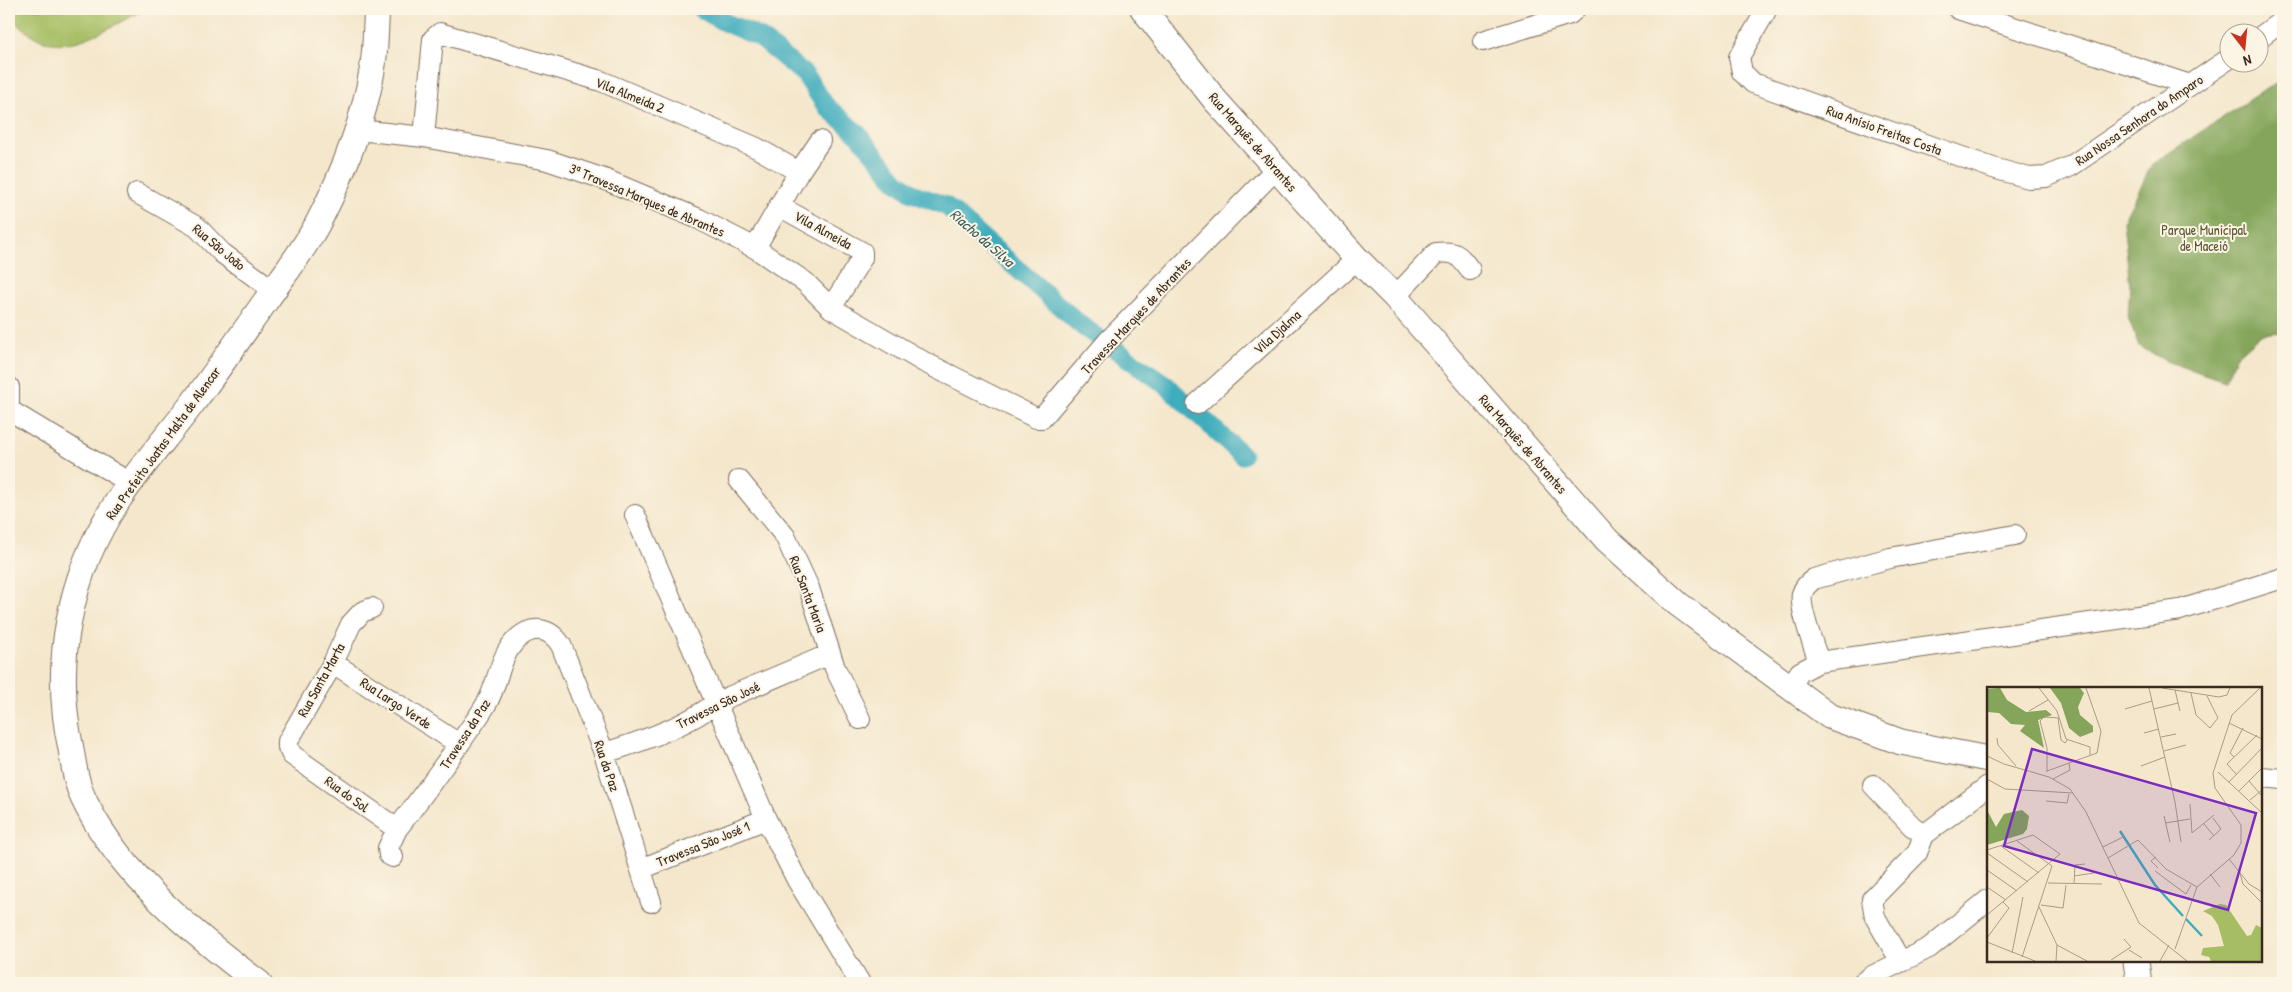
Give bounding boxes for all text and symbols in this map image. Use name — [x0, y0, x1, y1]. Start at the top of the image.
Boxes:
north arrow — [2220, 22, 2270, 72]
text: N — [2241, 51, 2254, 71]
street label: Rua Nossa Senhora do Amparo — [2071, 69, 2207, 170]
street label: Vila Almeida 2 — [593, 72, 668, 117]
street label: Rua Marquês de Abrantes — [1204, 88, 1302, 196]
street label: Rua Anísio Freitas Costa — [1824, 100, 1945, 159]
street label: 3ª Travessa Marques de Abrantes — [566, 158, 728, 242]
water label: Riacho da Silva — [946, 204, 1021, 273]
street label: Vila Almeida — [791, 206, 856, 253]
street label: Rua São João — [189, 219, 250, 274]
park label: Parque Municipal de Maceió — [2161, 220, 2247, 255]
street label: Travessa Marques de Abrantes — [1076, 253, 1196, 379]
street label: Vila Djalma — [1249, 305, 1305, 359]
street label: Rua Prefeito Joatas Malta de Alencar — [101, 362, 225, 523]
street label: Rua Marquês de Abrantes — [1474, 390, 1572, 498]
street label: Rua Santa Maria — [785, 553, 832, 635]
street label: Rua Santa Marta — [292, 639, 349, 720]
street label: Rua Largo Verde — [356, 672, 436, 734]
street label: Travessa São José — [673, 676, 763, 733]
inset map — [1987, 687, 2262, 962]
street label: Travessa da Paz — [435, 695, 494, 773]
street label: Rua da Paz — [590, 738, 625, 794]
street label: Rua do Sol — [321, 771, 374, 816]
street label: Travessa São José 1 — [653, 816, 752, 871]

